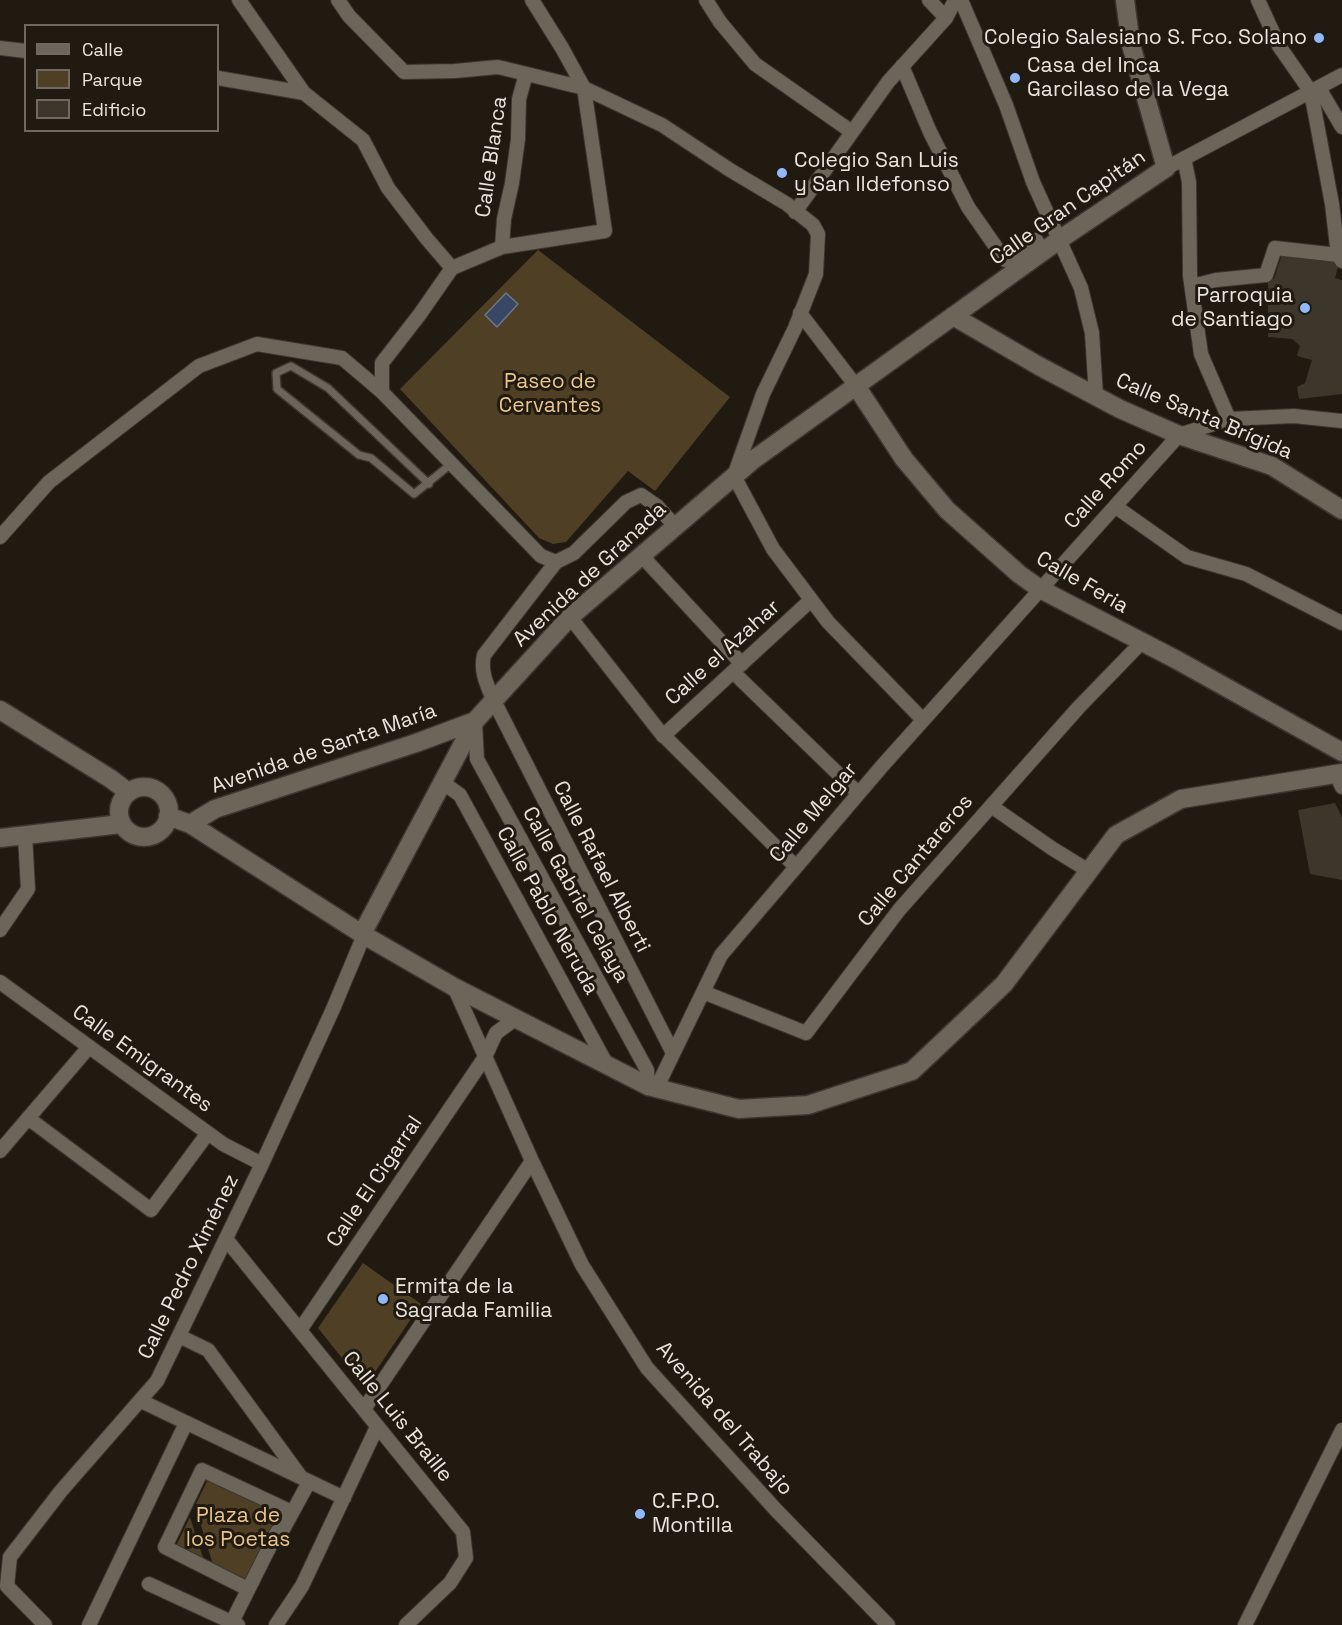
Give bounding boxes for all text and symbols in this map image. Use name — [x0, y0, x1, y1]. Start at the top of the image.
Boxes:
legend — [24, 24, 219, 132]
place label: Colegio Salesiano S. Fco. Solano — [984, 25, 1307, 51]
marker: Colegio Salesiano S. Fco. Solano — [1312, 31, 1326, 45]
text: Calle — [82, 38, 123, 61]
place label: Casa del Inca Garcilaso de la Vega — [1027, 53, 1229, 103]
text: Parque — [82, 68, 143, 91]
marker: Casa del Inca Garcilaso de la Vega — [1008, 71, 1022, 85]
street label: Calle Blanca — [471, 95, 513, 219]
text: Edificio — [82, 98, 146, 121]
street label: Calle Gran Capitán — [985, 145, 1151, 271]
place label: Colegio San Luis y San Ildefonso — [794, 148, 959, 198]
marker: Colegio San Luis y San Ildefonso — [775, 166, 789, 180]
place label: Parroquia de Santiago — [1171, 283, 1293, 333]
marker: Parroquia de Santiago — [1298, 301, 1312, 315]
street label: Calle Santa Brígida — [1112, 368, 1296, 466]
park label: Paseo de Cervantes — [499, 369, 601, 419]
street label: Calle Romo — [1060, 435, 1152, 535]
street label: Avenida de Granada — [508, 497, 672, 653]
street label: Calle Feria — [1031, 546, 1133, 620]
street label: Calle el Azahar — [660, 595, 786, 711]
street label: Avenida de Santa María — [208, 699, 440, 799]
street label: Calle Melgar — [765, 758, 863, 868]
street label: Calle Rafael Alberti — [547, 777, 655, 957]
street label: Calle Cantareros — [853, 790, 979, 932]
street label: Calle Gabriel Celaya — [516, 803, 634, 987]
street label: Calle Pablo Neruda — [490, 823, 604, 999]
street label: Calle Emigrantes — [67, 1000, 217, 1118]
street label: Calle El Cigarral — [322, 1112, 428, 1252]
street label: Calle Pedro Ximénez — [133, 1170, 245, 1364]
place label: Ermita de la Sagrada Familia — [395, 1274, 552, 1324]
marker: Ermita de la Sagrada Familia — [376, 1292, 390, 1306]
street label: Avenida del Trabajo — [650, 1337, 798, 1501]
street label: Calle Luis Braille — [337, 1347, 457, 1487]
place label: C.F.P.O. Montilla — [652, 1489, 733, 1539]
park label: Plaza de los Poetas — [186, 1503, 290, 1553]
marker: C.F.P.O. Montilla — [633, 1507, 647, 1521]

